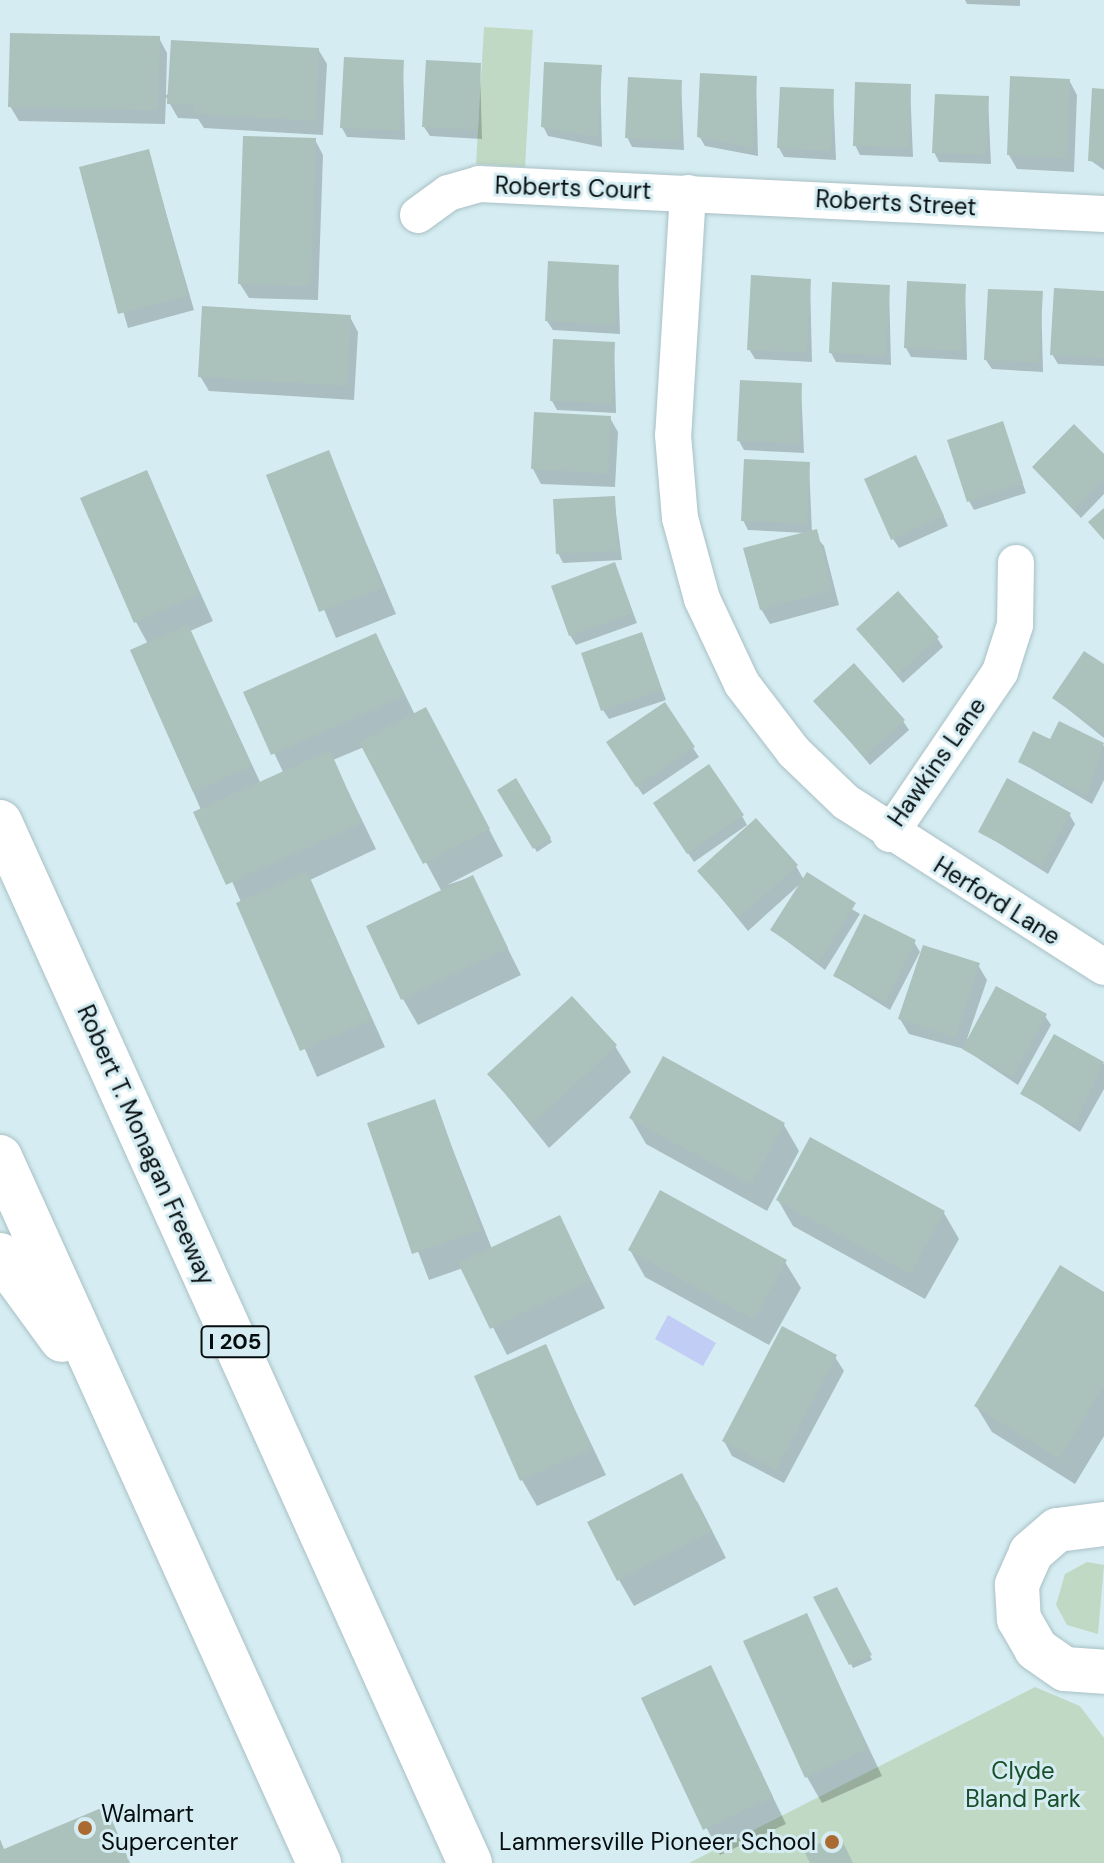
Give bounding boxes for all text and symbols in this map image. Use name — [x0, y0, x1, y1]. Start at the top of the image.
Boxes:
street label: Roberts Court — [494, 171, 652, 205]
street label: Roberts Street — [815, 184, 977, 222]
street label: Hawkins Lane — [882, 692, 992, 832]
street label: Herford Lane — [928, 851, 1066, 951]
street label: Robert T. Monagan Freeway — [71, 1000, 221, 1290]
road number: I 205 — [199, 1324, 271, 1360]
park label: Clyde Bland Park — [965, 1757, 1081, 1813]
place label: Walmart Supercenter — [101, 1800, 238, 1856]
marker: Walmart Supercenter — [76, 1819, 94, 1837]
place label: Lammersville Pioneer School — [499, 1828, 816, 1856]
marker: Lammersville Pioneer School — [823, 1833, 841, 1851]

